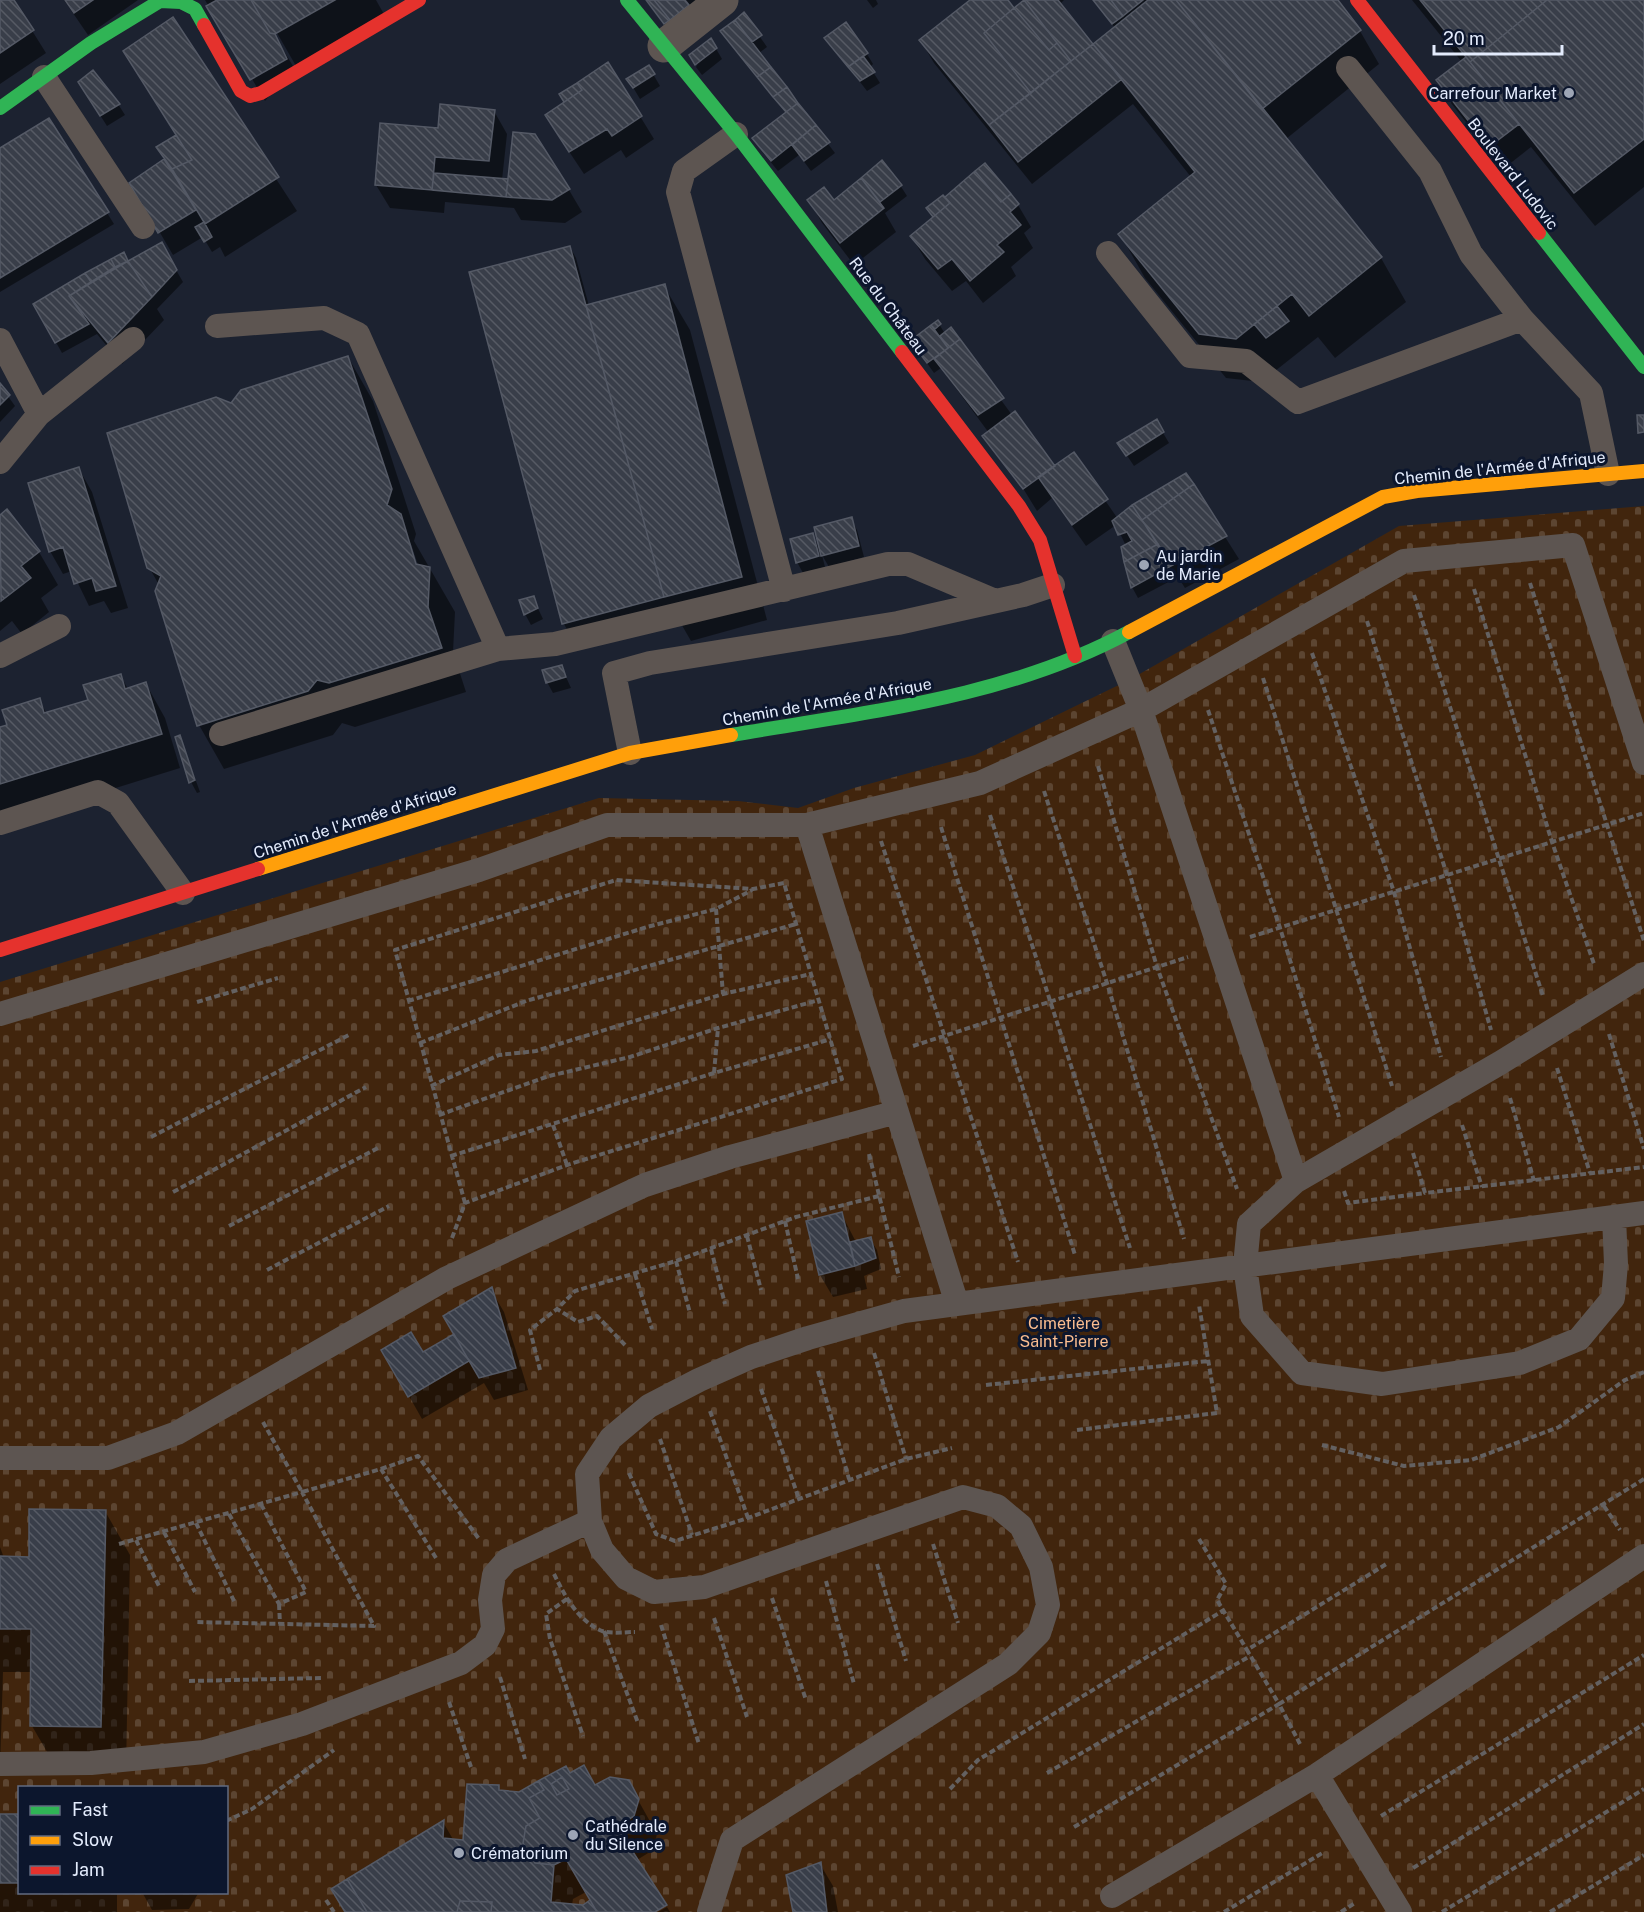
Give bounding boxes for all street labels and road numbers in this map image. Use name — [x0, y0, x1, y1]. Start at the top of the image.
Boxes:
street label: Boulevard Ludovic — [1463, 114, 1563, 234]
street label: Rue du Château — [845, 254, 931, 358]
street label: Chemin de l'Armée d'Afrique — [1394, 447, 1606, 489]
street label: Chemin de l'Armée d'Afrique — [721, 674, 933, 730]
street label: Chemin de l'Armée d'Afrique — [251, 779, 459, 863]

